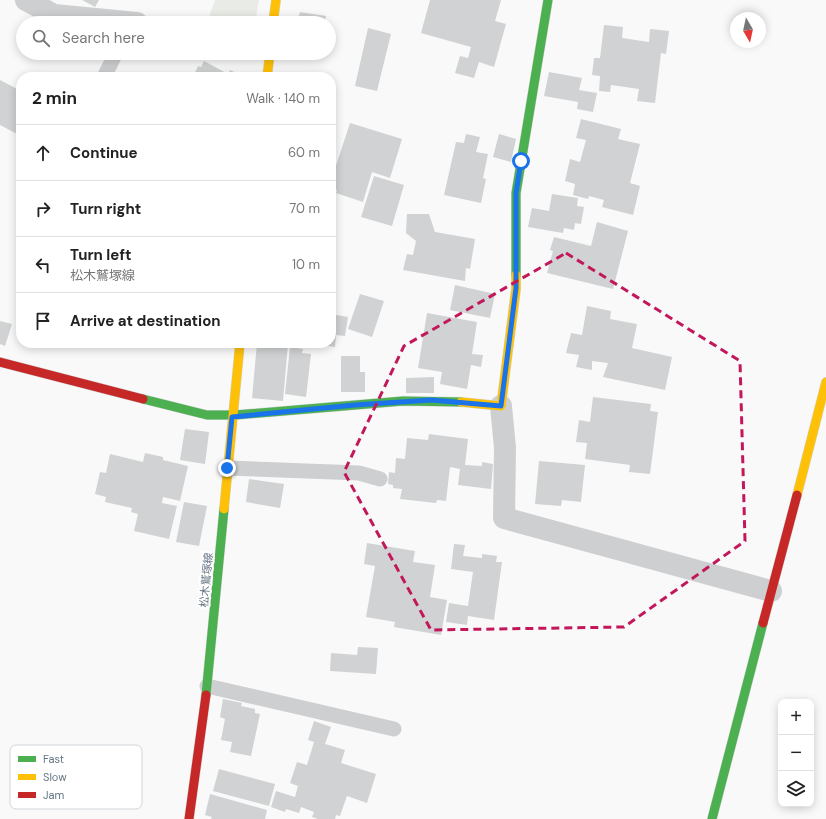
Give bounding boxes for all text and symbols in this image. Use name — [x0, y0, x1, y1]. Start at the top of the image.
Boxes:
north arrow — [730, 12, 766, 48]
search box — [16, 16, 336, 60]
icon: search — [30, 27, 52, 49]
text: Search here — [62, 28, 145, 48]
text: 2 min — [32, 87, 77, 109]
text: Walk · 140 m — [246, 90, 320, 107]
icon: ahead — [32, 142, 54, 164]
text: Continue — [70, 143, 138, 163]
text: 60 m — [288, 144, 320, 161]
route start — [512, 152, 530, 170]
icon: right — [32, 198, 54, 220]
text: Turn right — [70, 199, 141, 219]
text: 70 m — [289, 200, 320, 217]
text: Turn left — [70, 245, 131, 265]
icon: left — [32, 254, 54, 276]
text: 10 m — [292, 256, 320, 273]
text: 松木鷲塚線 — [70, 267, 135, 284]
icon: arrive — [32, 310, 54, 332]
text: Arrive at destination — [70, 311, 221, 331]
route end — [218, 459, 236, 477]
street label: 松木鷲塚線 — [197, 552, 215, 608]
map controls — [778, 699, 814, 807]
button: + — [778, 699, 814, 735]
button: − — [778, 735, 814, 771]
legend — [10, 745, 142, 809]
text: Fast — [43, 752, 64, 766]
text: Slow — [43, 770, 67, 784]
button: layers — [778, 771, 814, 807]
text: Jam — [43, 788, 64, 802]

